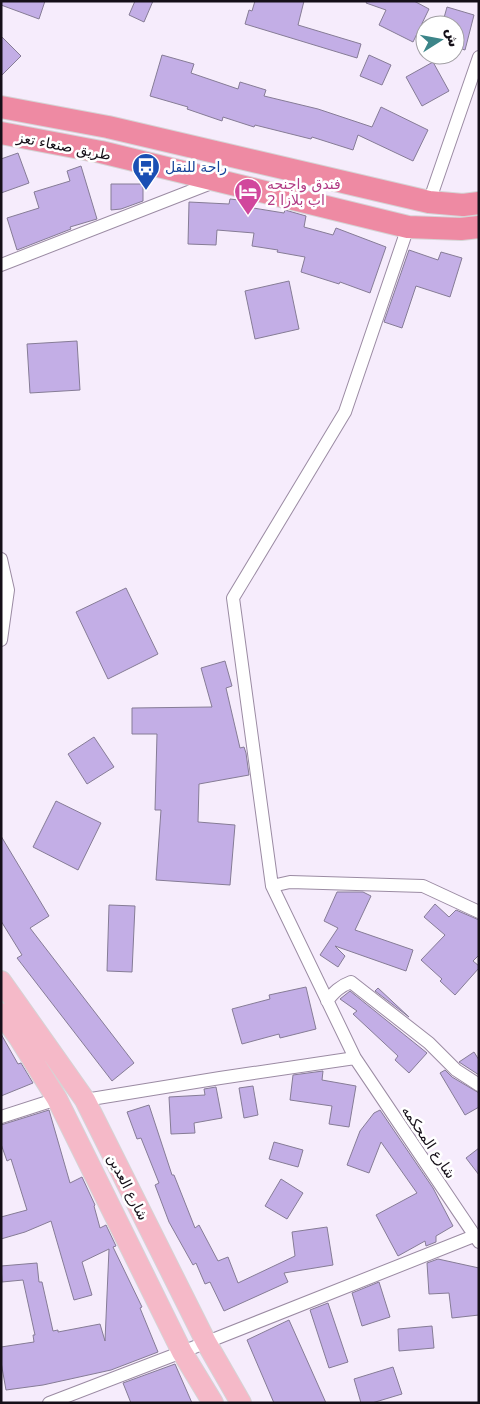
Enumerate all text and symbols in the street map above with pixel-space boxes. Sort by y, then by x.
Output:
north arrow [415,15,465,65]
text: ش [443,27,462,49]
street label: طريق صنعاء تعز [14,129,112,164]
bus stop icon: راحة للنقل [131,152,161,191]
place label: راحة للنقل [165,159,227,176]
place label: فندق واجنحه اب بلازا 2 [267,176,341,209]
hotel icon: فندق واجنحه اب بلازا 2 [233,177,263,216]
street label: شارع المحكمه [398,1103,459,1182]
street label: شارع العدين [104,1151,152,1223]

